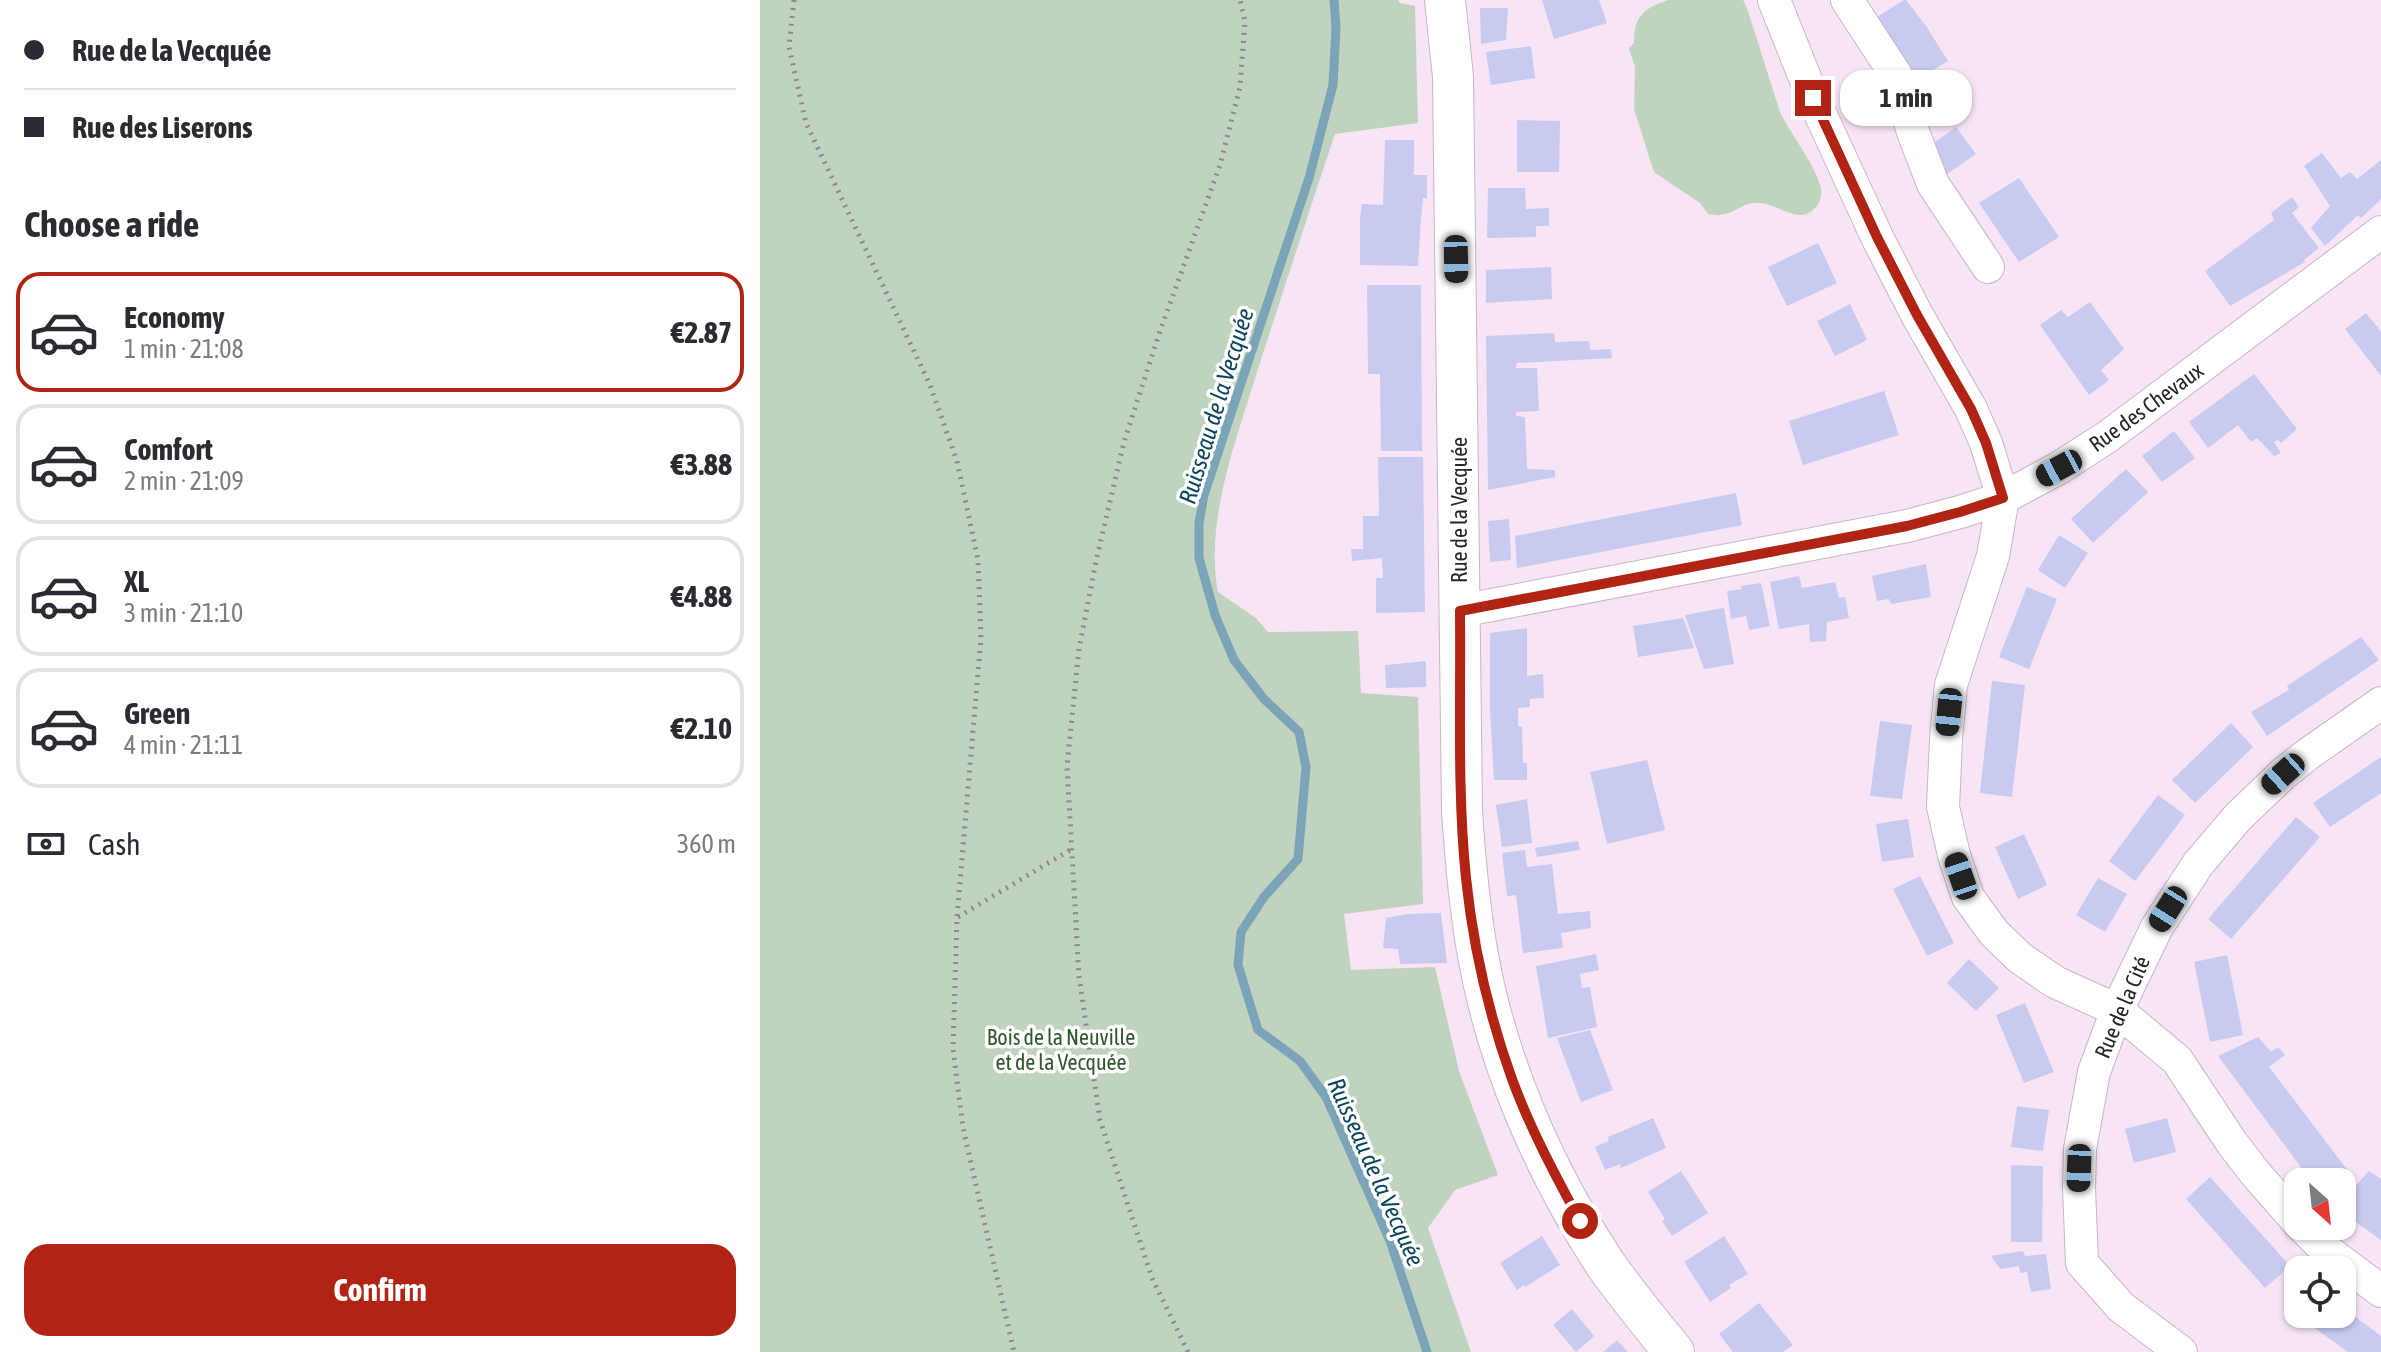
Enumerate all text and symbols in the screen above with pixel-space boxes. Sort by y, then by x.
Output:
text: Rue de la Vecquée [72,33,271,67]
callout: 1 min [1841,70,1973,126]
route end [1795,80,1831,116]
text: 1 min [1879,83,1933,113]
text: Rue des Liserons [72,110,253,144]
text: Choose a ride [24,203,199,245]
car [1444,235,1468,283]
icon: car [28,296,100,368]
text: Economy [124,300,225,334]
water label: Ruisseau de la Vecquée [1173,305,1259,507]
text: €2.87 [671,315,732,349]
text: 1 min · 21:08 [124,334,244,364]
street label: Rue des Chevaux [2084,357,2208,457]
icon: car [28,428,100,500]
text: Comfort [124,432,213,466]
street label: Rue de la Vecquée [1446,437,1472,583]
car [2032,446,2086,490]
text: €3.88 [671,447,732,481]
text: 2 min · 21:09 [124,466,244,496]
icon: car [28,560,100,632]
text: XL [124,564,149,598]
text: €4.88 [671,579,732,613]
text: 3 min · 21:10 [124,598,243,628]
car [1935,687,1963,737]
icon: car [28,692,100,764]
text: Green [124,696,190,730]
text: €2.10 [671,711,732,745]
text: 4 min · 21:11 [124,730,243,760]
car [2257,749,2309,799]
icon: cash [24,822,68,866]
text: Cash [88,827,141,861]
text: 360 m [677,829,736,859]
car [1942,849,1980,903]
car [2145,882,2191,936]
street label: Rue de la Cité [2089,952,2155,1062]
park label: Bois de la Neuville et de la Vecquée [987,1024,1135,1075]
water label: Ruisseau de la Vecquée [1322,1074,1430,1270]
car [2066,1144,2092,1192]
north arrow [2284,1168,2356,1240]
map controls [2284,1168,2356,1328]
route start [1562,1203,1598,1239]
button: Confirm [24,1244,736,1336]
button: locate [2284,1256,2356,1328]

